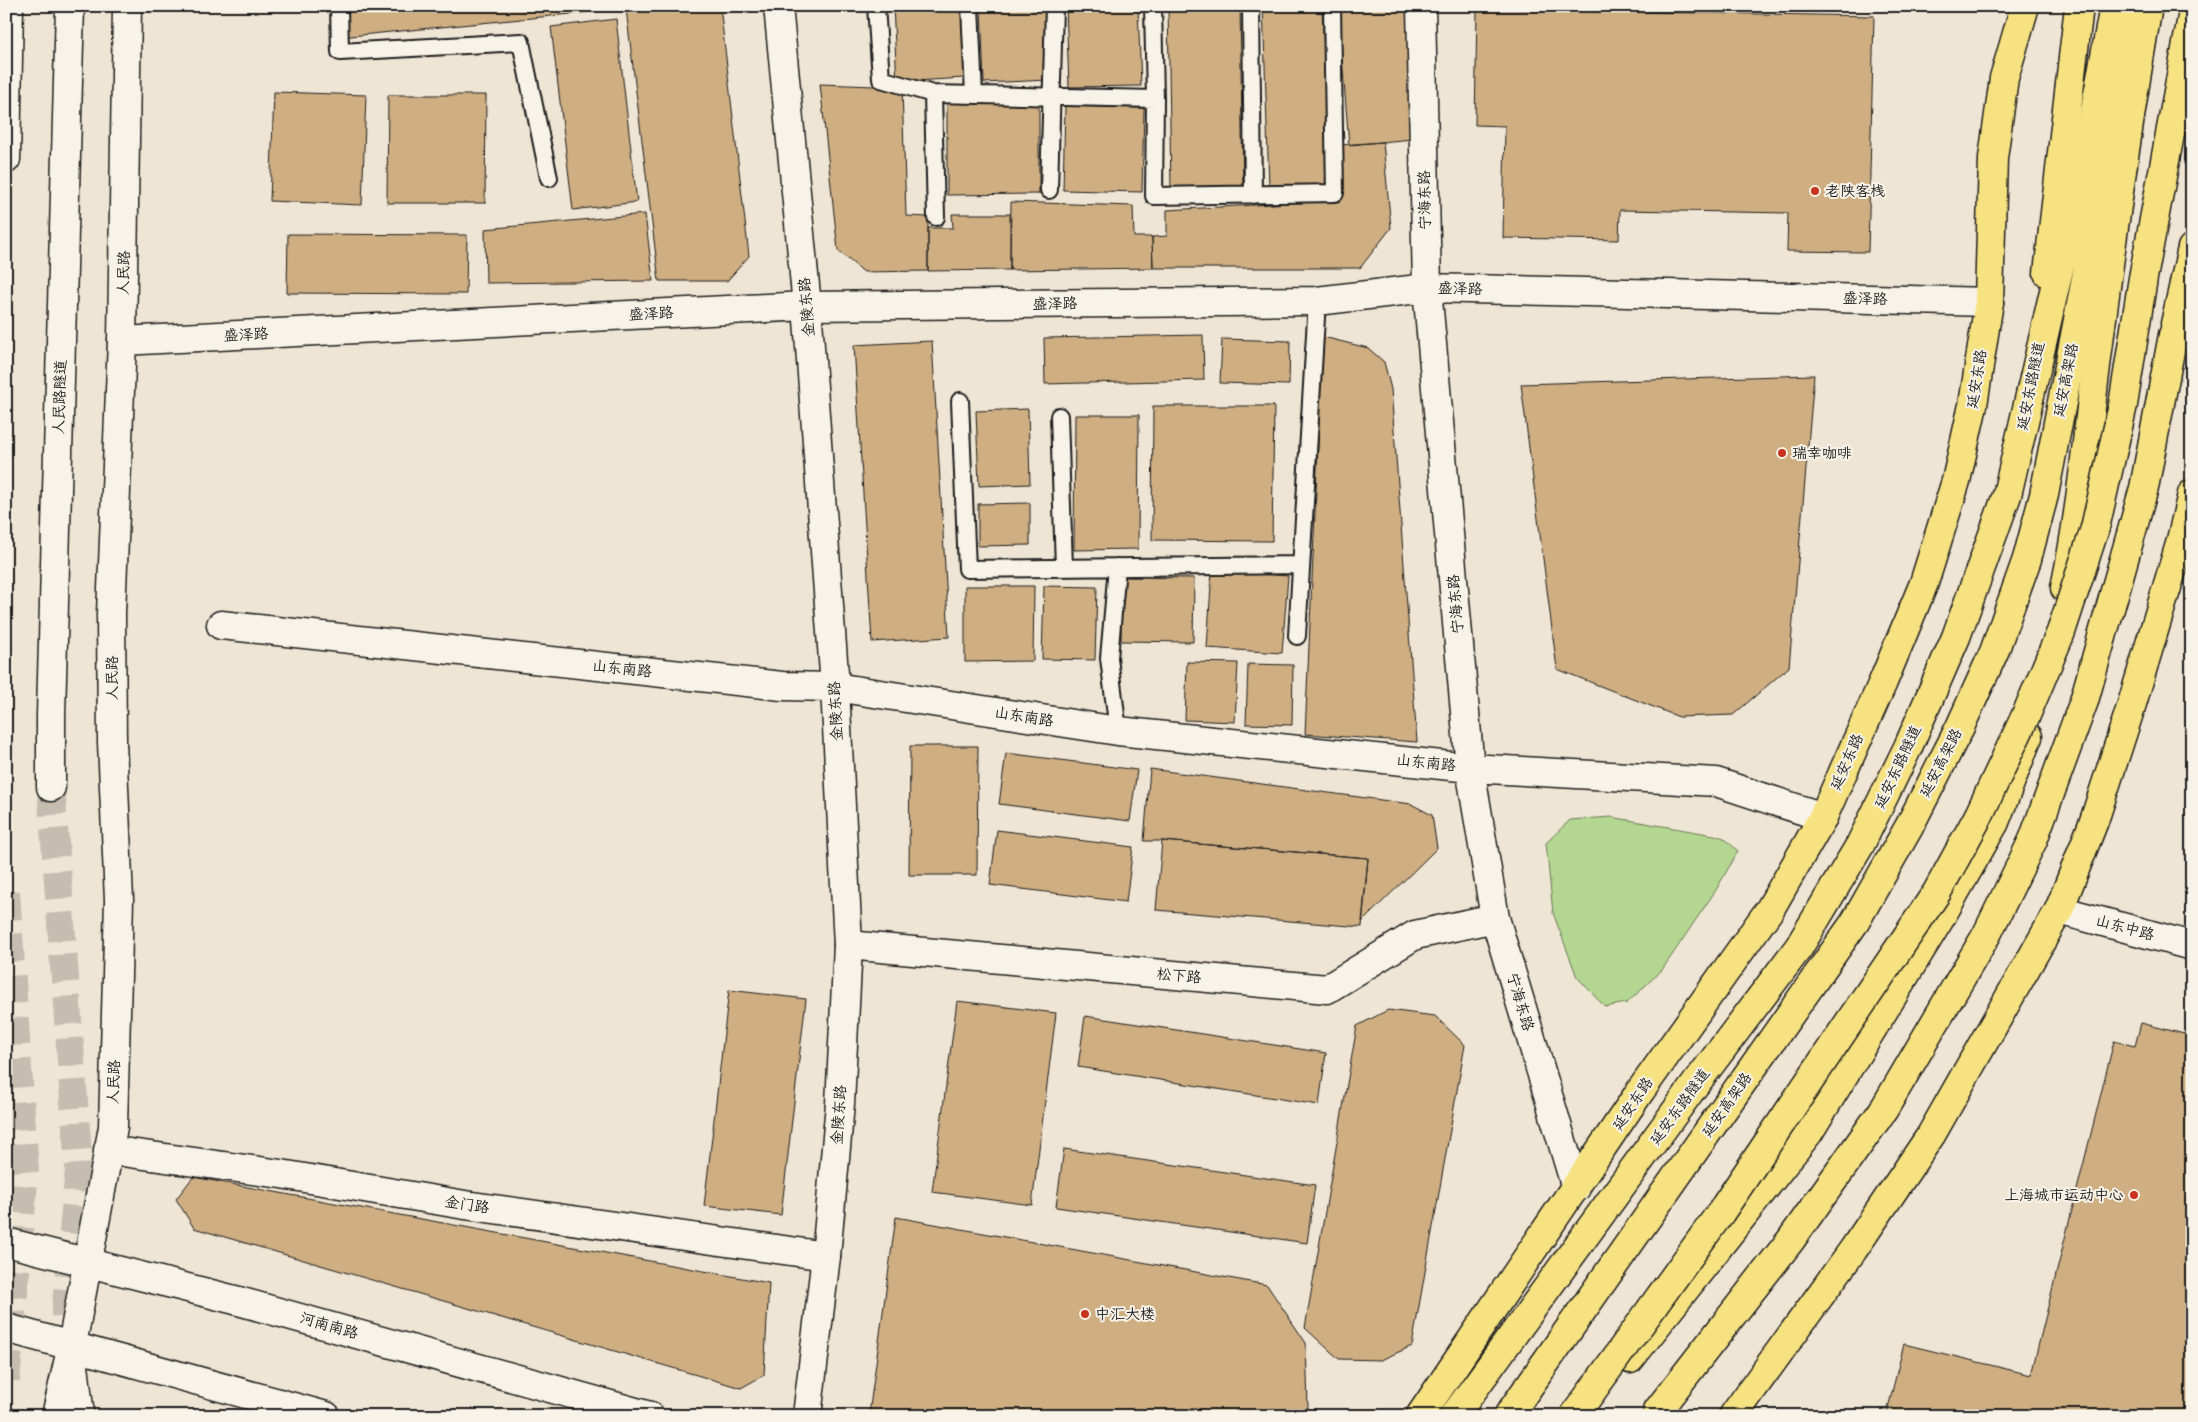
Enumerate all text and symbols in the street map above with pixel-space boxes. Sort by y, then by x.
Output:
street label: 宁海东路 [1415,170,1435,230]
place label: 老陕客栈 [1825,182,1885,201]
marker: 老陕客栈 [1809,185,1821,197]
street label: 人民路 [114,250,134,296]
street label: 金陵东路 [795,276,819,338]
street label: 盛泽路 [1437,279,1483,299]
street label: 盛泽路 [1842,289,1888,309]
street label: 盛泽路 [1032,294,1078,314]
street label: 盛泽路 [628,303,674,325]
street label: 盛泽路 [223,324,269,346]
street label: 延安东路隧道 [2013,340,2049,432]
street label: 延安高架路 [2050,341,2082,419]
street label: 延安东路 [1963,348,1991,410]
street label: 人民路隧道 [49,359,71,435]
place label: 瑞幸咖啡 [1792,444,1852,463]
marker: 瑞幸咖啡 [1776,447,1788,459]
street label: 宁海东路 [1444,573,1468,635]
street label: 人民路 [103,655,122,701]
street label: 山东南路 [591,656,653,682]
street label: 金陵东路 [825,681,847,741]
street label: 山东南路 [993,703,1055,731]
street label: 延安东路隧道 [1870,722,1926,812]
street label: 延安高架路 [1916,725,1966,801]
street label: 延安东路 [1826,731,1868,793]
street label: 山东南路 [1395,750,1457,776]
street label: 山东中路 [2094,911,2156,945]
street label: 松下路 [1156,965,1202,987]
street label: 宁海东路 [1502,971,1538,1033]
street label: 人民路 [104,1059,124,1105]
street label: 延安东路隧道 [1646,1065,1714,1149]
street label: 延安高架路 [1698,1069,1756,1141]
street label: 延安东路 [1608,1074,1658,1134]
street label: 金陵东路 [827,1084,851,1146]
place label: 上海城市运动中心 [2004,1186,2124,1205]
marker: 上海城市运动中心 [2128,1189,2140,1201]
street label: 金门路 [443,1192,491,1218]
place label: 中汇大楼 [1095,1305,1155,1324]
marker: 中汇大楼 [1079,1308,1091,1320]
street label: 河南南路 [298,1309,360,1343]

